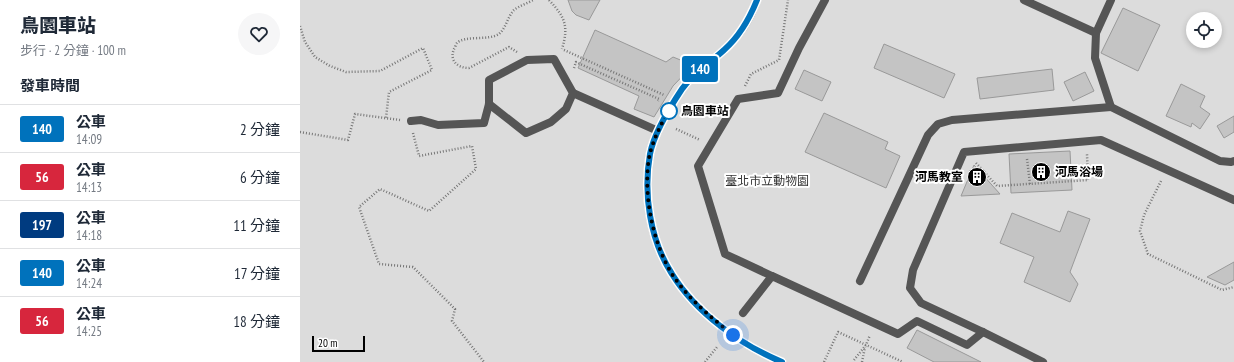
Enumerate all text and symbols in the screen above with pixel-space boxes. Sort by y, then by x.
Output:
map controls [1186,12,1222,48]
button: locate [1186,12,1222,48]
text: 鳥園車站 [20,13,96,37]
button: heart [238,13,280,55]
text: 步行 · 2 分鐘 · 100 m [20,42,126,59]
line badge: 140 [677,56,723,82]
text: 140 [690,60,710,78]
text: 發車時間 [20,76,80,95]
marker: 鳥園車站 [660,102,678,120]
place label: 鳥園車站 [681,103,729,118]
text: 公車 [76,112,106,131]
text: 140 [32,120,52,138]
text: 2 分鐘 [240,120,280,139]
text: 14:09 [76,131,102,148]
text: 公車 [76,160,106,179]
building icon: 河馬浴場 [1030,161,1052,183]
place label: 河馬浴場 [1055,164,1103,179]
building icon: 河馬教室 [966,166,988,188]
text: 56 [35,168,49,186]
text: 6 分鐘 [240,168,280,187]
place label: 河馬教室 [915,169,963,184]
park label: 臺北市立動物園 [725,173,809,188]
text: 14:13 [76,179,102,196]
text: 公車 [76,208,106,227]
text: 197 [32,216,52,234]
text: 11 分鐘 [233,216,280,235]
text: 14:18 [76,227,102,244]
text: 公車 [76,256,106,275]
text: 140 [32,264,52,282]
text: 17 分鐘 [234,264,280,283]
text: 14:24 [76,275,102,292]
text: 公車 [76,304,106,323]
text: 56 [35,312,49,330]
text: 18 分鐘 [233,312,280,331]
text: 14:25 [76,323,102,340]
your location [723,325,743,345]
scale bar [312,334,365,353]
text: 20 m [318,336,337,350]

